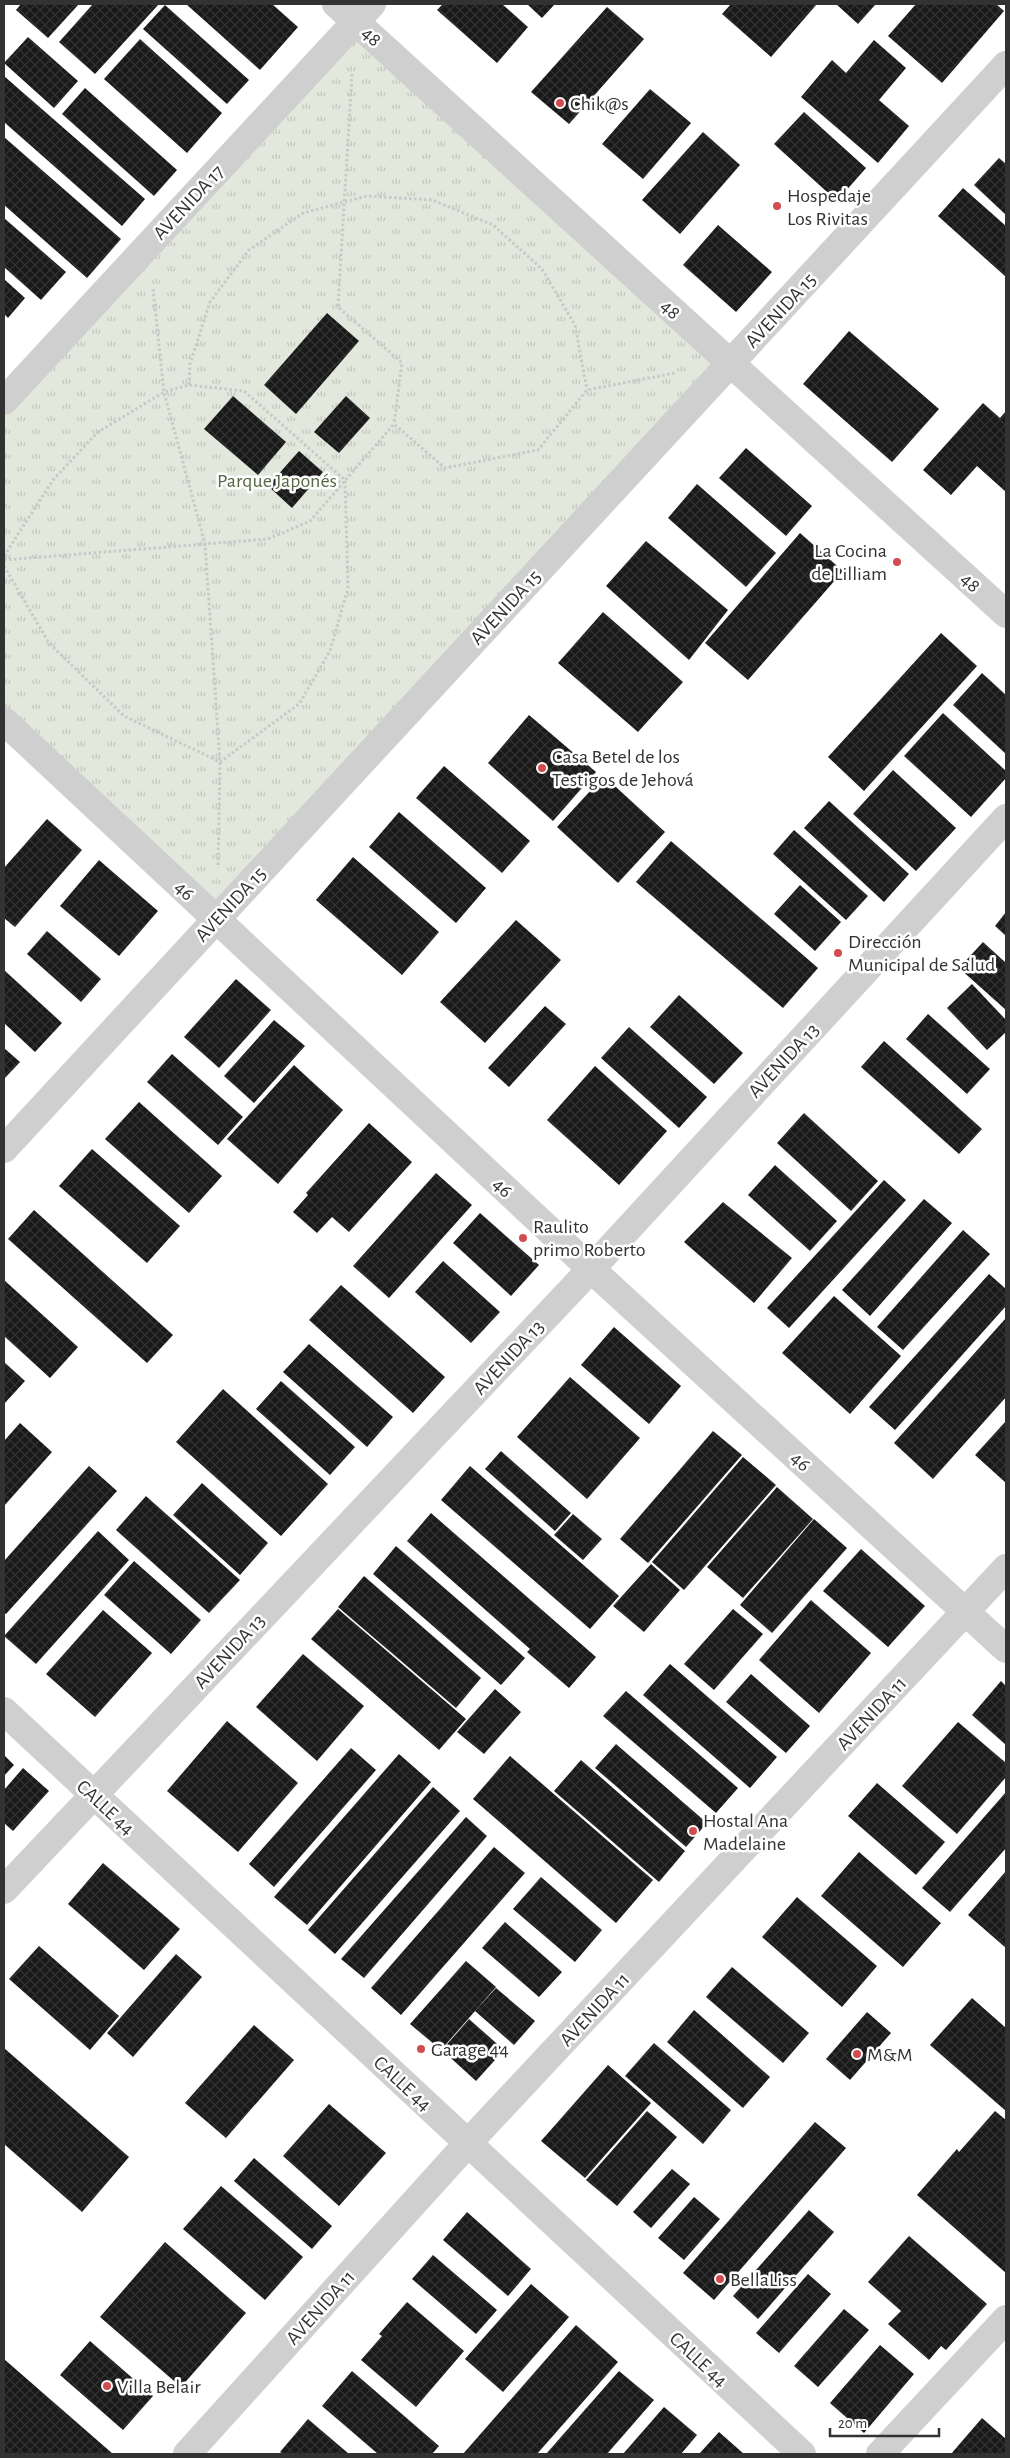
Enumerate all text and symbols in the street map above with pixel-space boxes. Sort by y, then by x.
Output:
street label: 48 [358,23,385,51]
place label: Chik@s [570,94,629,114]
marker: Chik@s [554,97,566,109]
street label: AVENIDA 17 [149,162,228,244]
place label: Hospedaje Los Rivitas [787,186,871,229]
marker: Hospedaje Los Rivitas [771,200,783,212]
street label: AVENIDA 15 [741,270,820,352]
street label: 48 [657,296,684,324]
park label: Parque Japonés [217,471,337,491]
place label: La Cocina de Lilliam [811,541,887,584]
marker: La Cocina de Lilliam [891,556,903,568]
street label: AVENIDA 15 [466,567,545,649]
street label: 48 [957,569,984,597]
place label: Casa Betel de los Testigos de Jehová [552,747,694,790]
marker: Casa Betel de los Testigos de Jehová [536,762,548,774]
street label: AVENIDA 15 [191,864,270,946]
street label: 46 [171,877,198,905]
place label: Dirección Municipal de Salud [848,932,995,975]
marker: Dirección Municipal de Salud [832,947,844,959]
street label: AVENIDA 13 [744,1020,823,1102]
street label: 46 [489,1174,516,1202]
place label: Raulito primo Roberto [533,1217,645,1260]
marker: Raulito primo Roberto [517,1232,529,1244]
street label: AVENIDA 13 [469,1317,548,1399]
street label: 46 [787,1448,814,1476]
street label: AVENIDA 13 [190,1611,269,1693]
street label: AVENIDA 11 [833,1673,911,1754]
street label: CALLE 44 [73,1776,138,1839]
place label: Hostal Ana Madelaine [703,1811,788,1854]
marker: Hostal Ana Madelaine [687,1825,699,1837]
street label: AVENIDA 11 [556,1969,634,2050]
place label: Garage 44 [431,2040,509,2060]
marker: Garage 44 [415,2043,427,2055]
place label: M&M [867,2045,912,2065]
marker: M&M [851,2048,863,2060]
street label: CALLE 44 [370,2052,435,2115]
street label: AVENIDA 11 [282,2267,359,2349]
place label: BellaLiss [730,2270,797,2290]
marker: BellaLiss [714,2273,726,2285]
street label: CALLE 44 [666,2328,731,2391]
place label: Villa Belair [117,2377,201,2397]
marker: Villa Belair [101,2380,113,2392]
scale bar [830,2406,939,2438]
text: 20 m [838,2416,867,2431]

